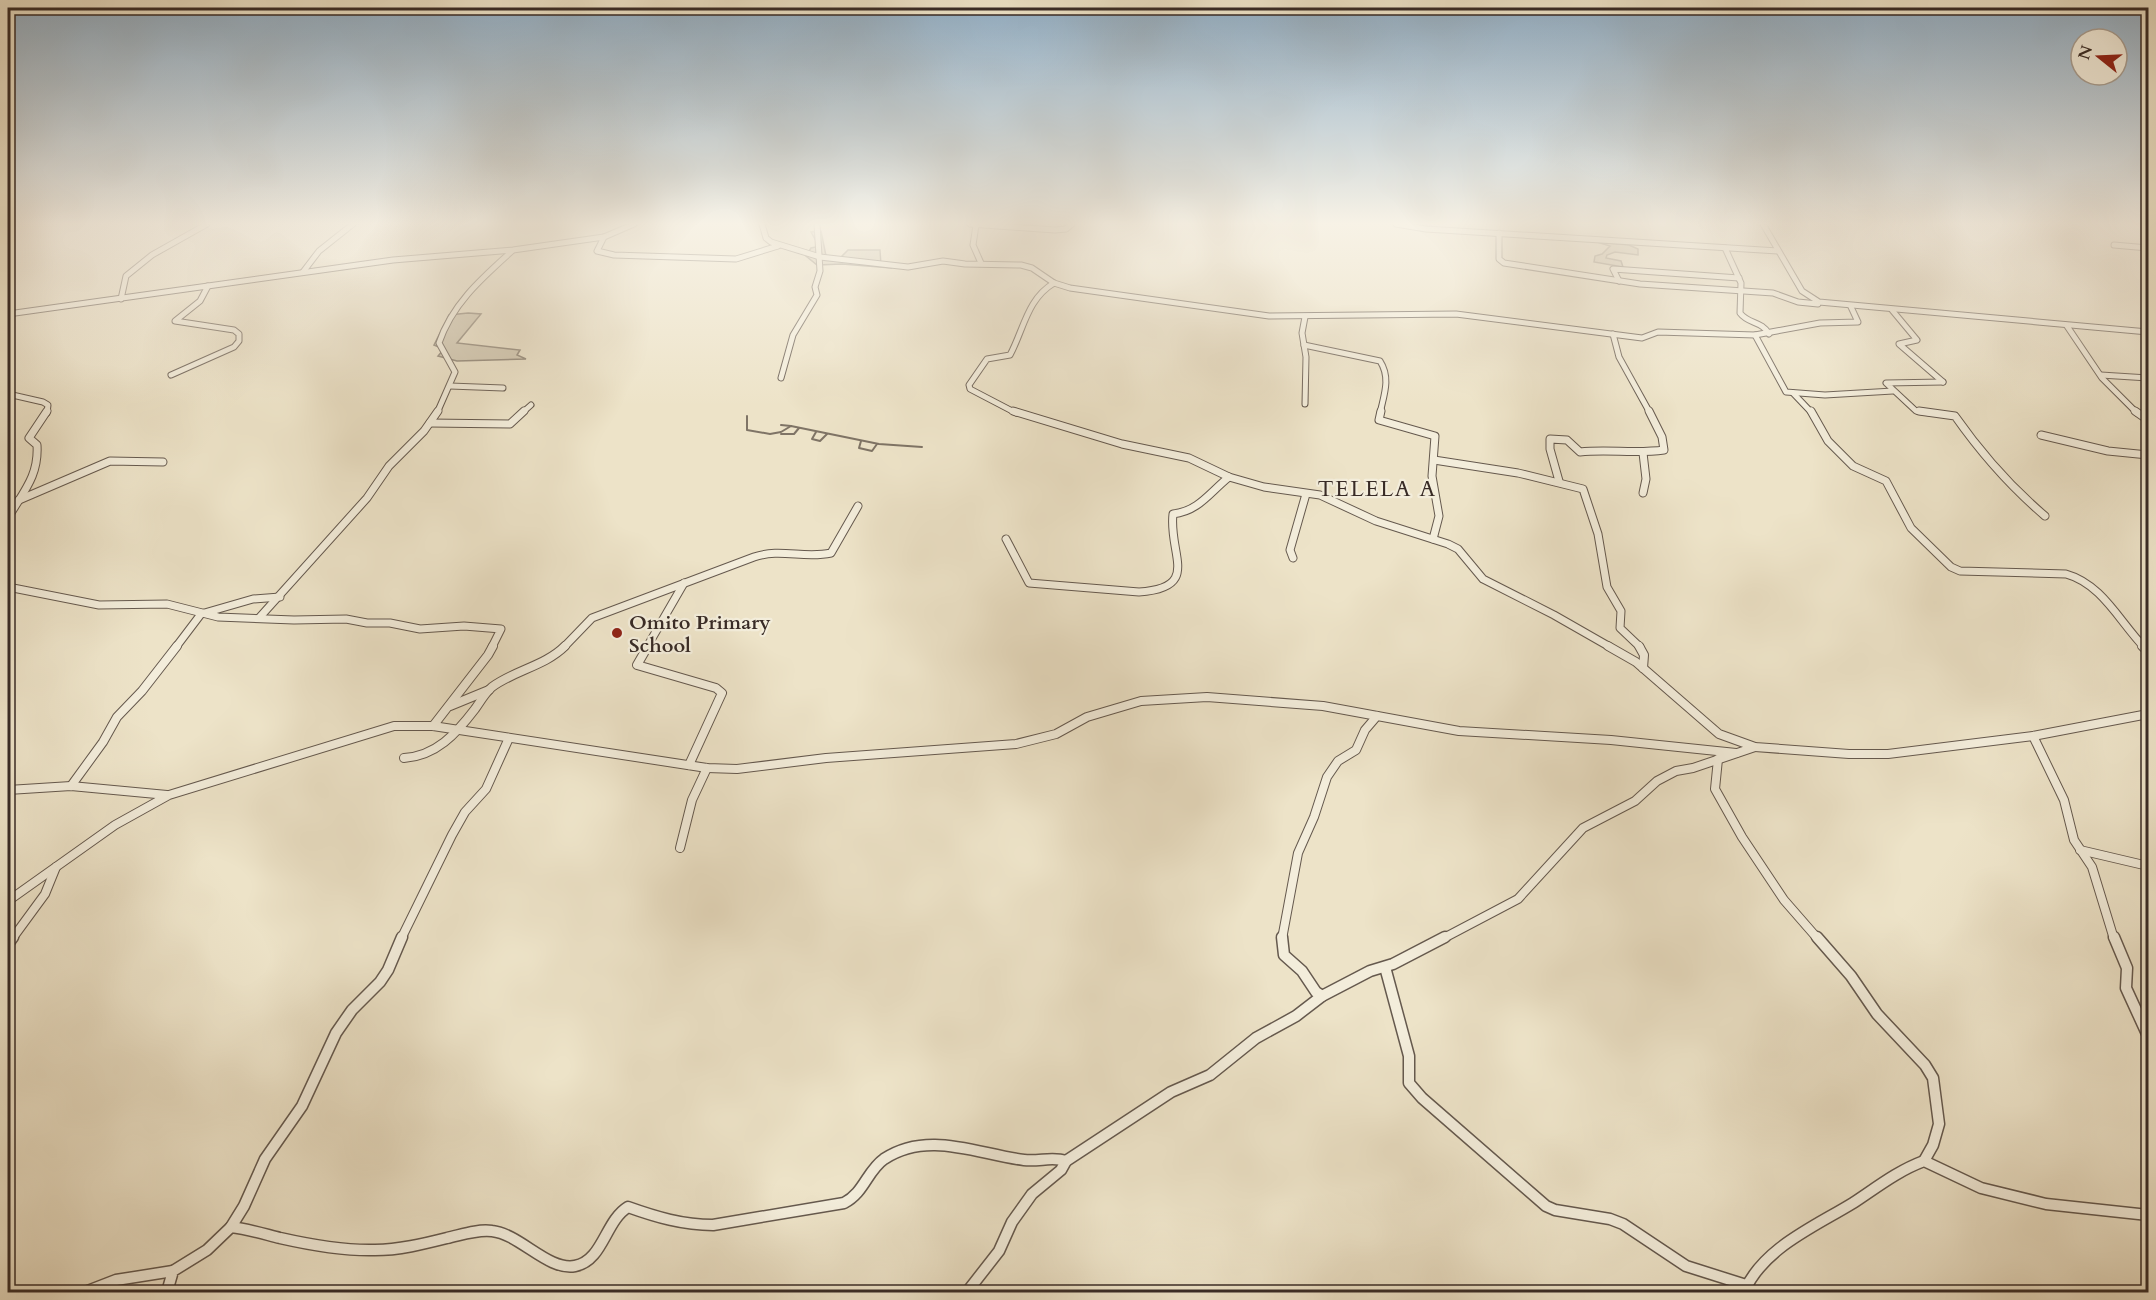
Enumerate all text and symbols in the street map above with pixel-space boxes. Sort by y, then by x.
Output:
north arrow [2069,27,2129,87]
text: N [2073,43,2098,63]
district label: TELELA A [1317,474,1437,504]
place label: Omito Primary School [629,609,771,659]
marker: Omito Primary School [610,626,624,640]

